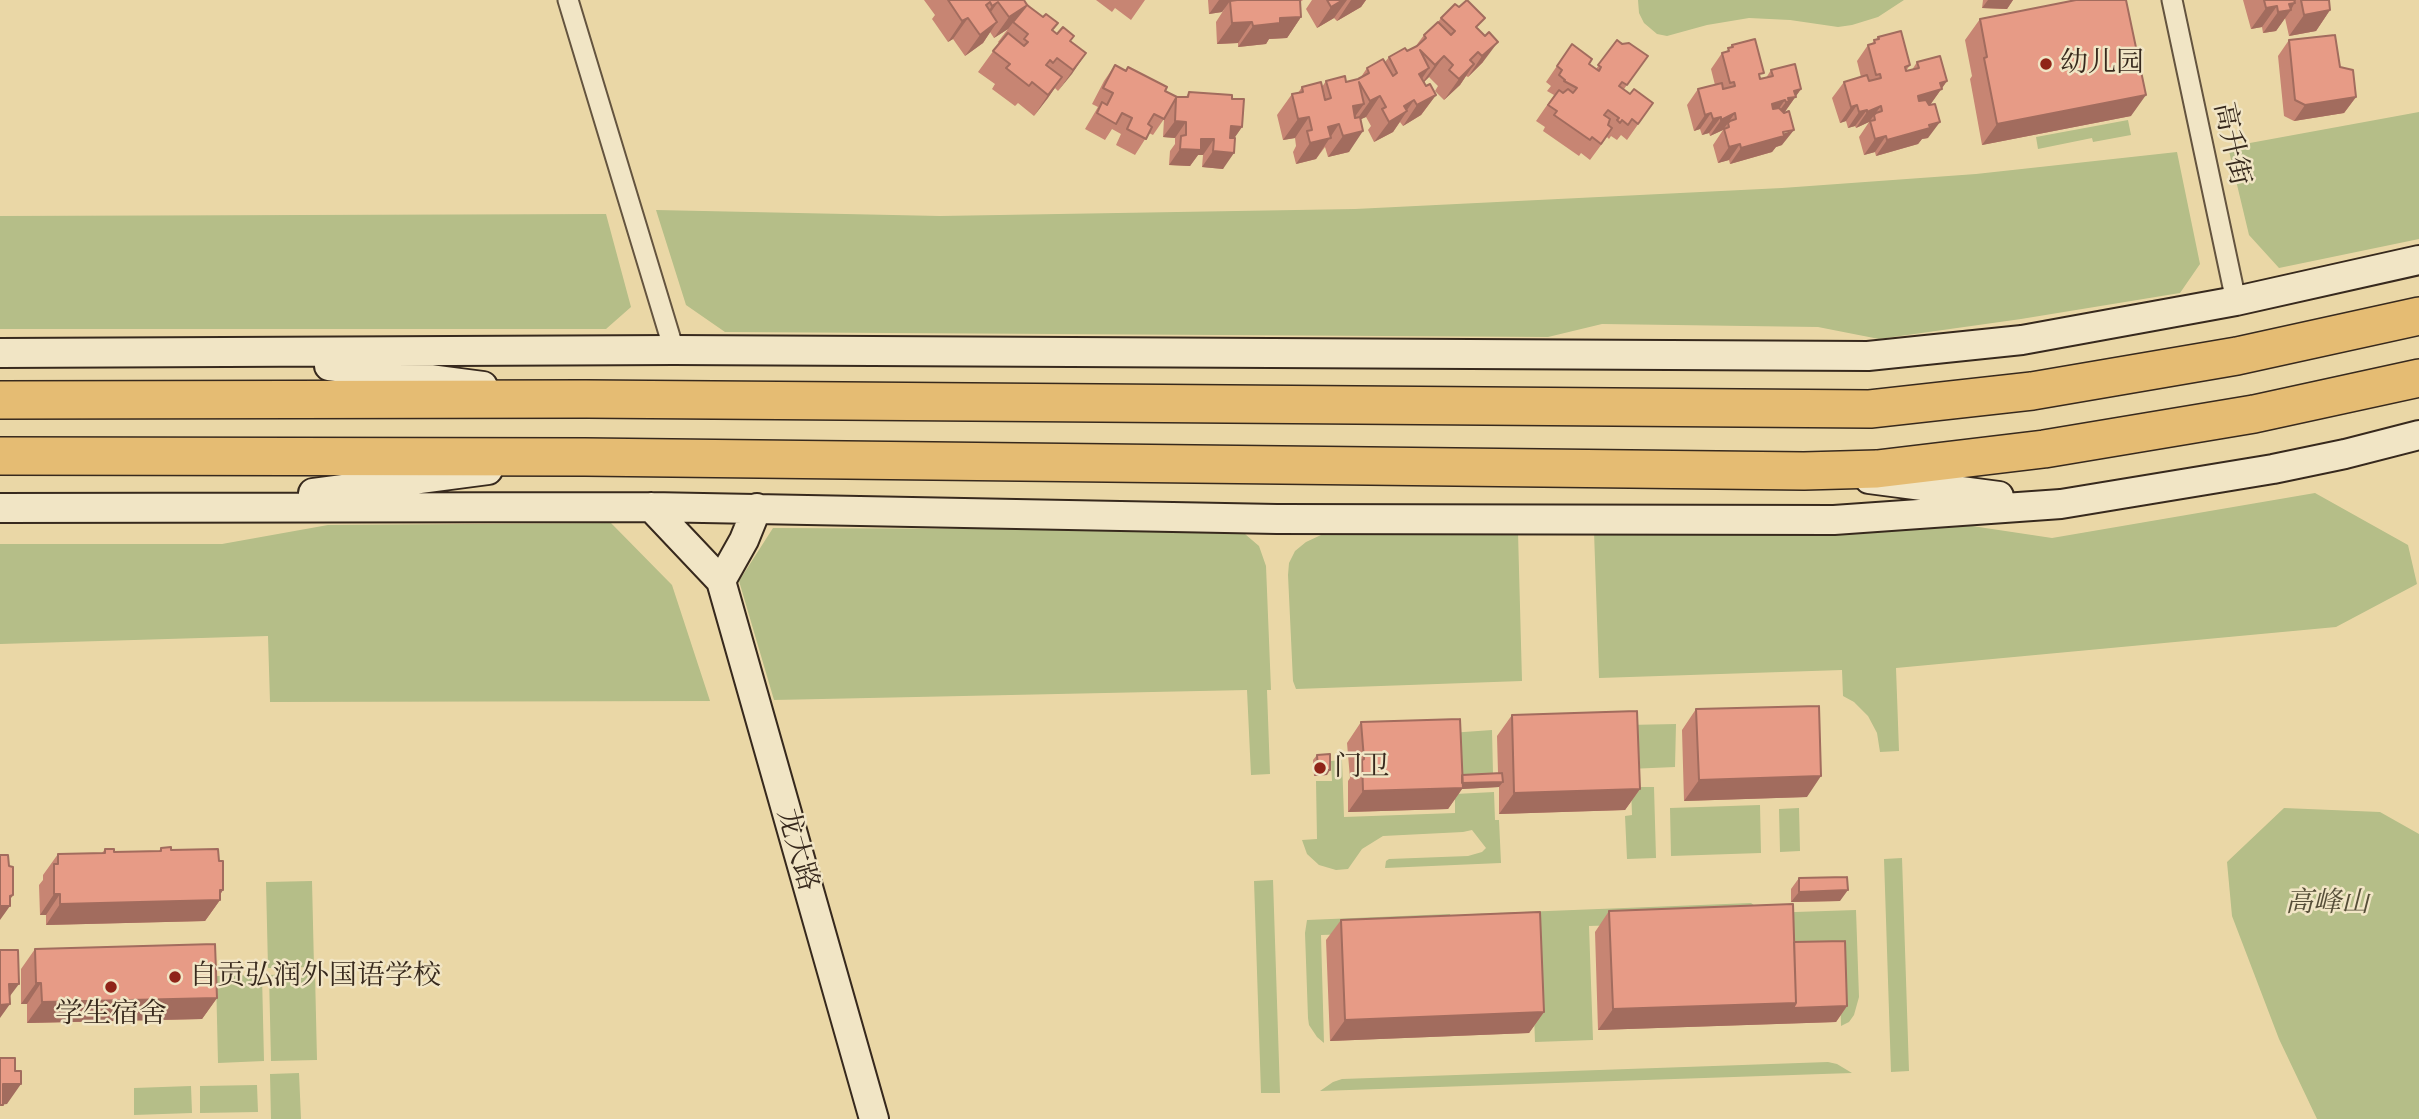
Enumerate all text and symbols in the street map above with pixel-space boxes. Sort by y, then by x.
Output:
place label: 幼儿园 [2060,47,2144,81]
marker: 幼儿园 [2038,56,2054,72]
street label: 高升街 [2206,99,2256,189]
place label: 门卫 [1334,751,1390,785]
marker: 门卫 [1312,760,1328,776]
street label: 龙大路 [769,805,825,895]
park label: 高峰山 [2285,887,2369,921]
place label: 自贡弘润外国语学校 [189,960,441,994]
marker: 自贡弘润外国语学校 [167,969,183,985]
marker: 学生宿舍 [103,979,119,995]
place label: 学生宿舍 [55,998,167,1032]

